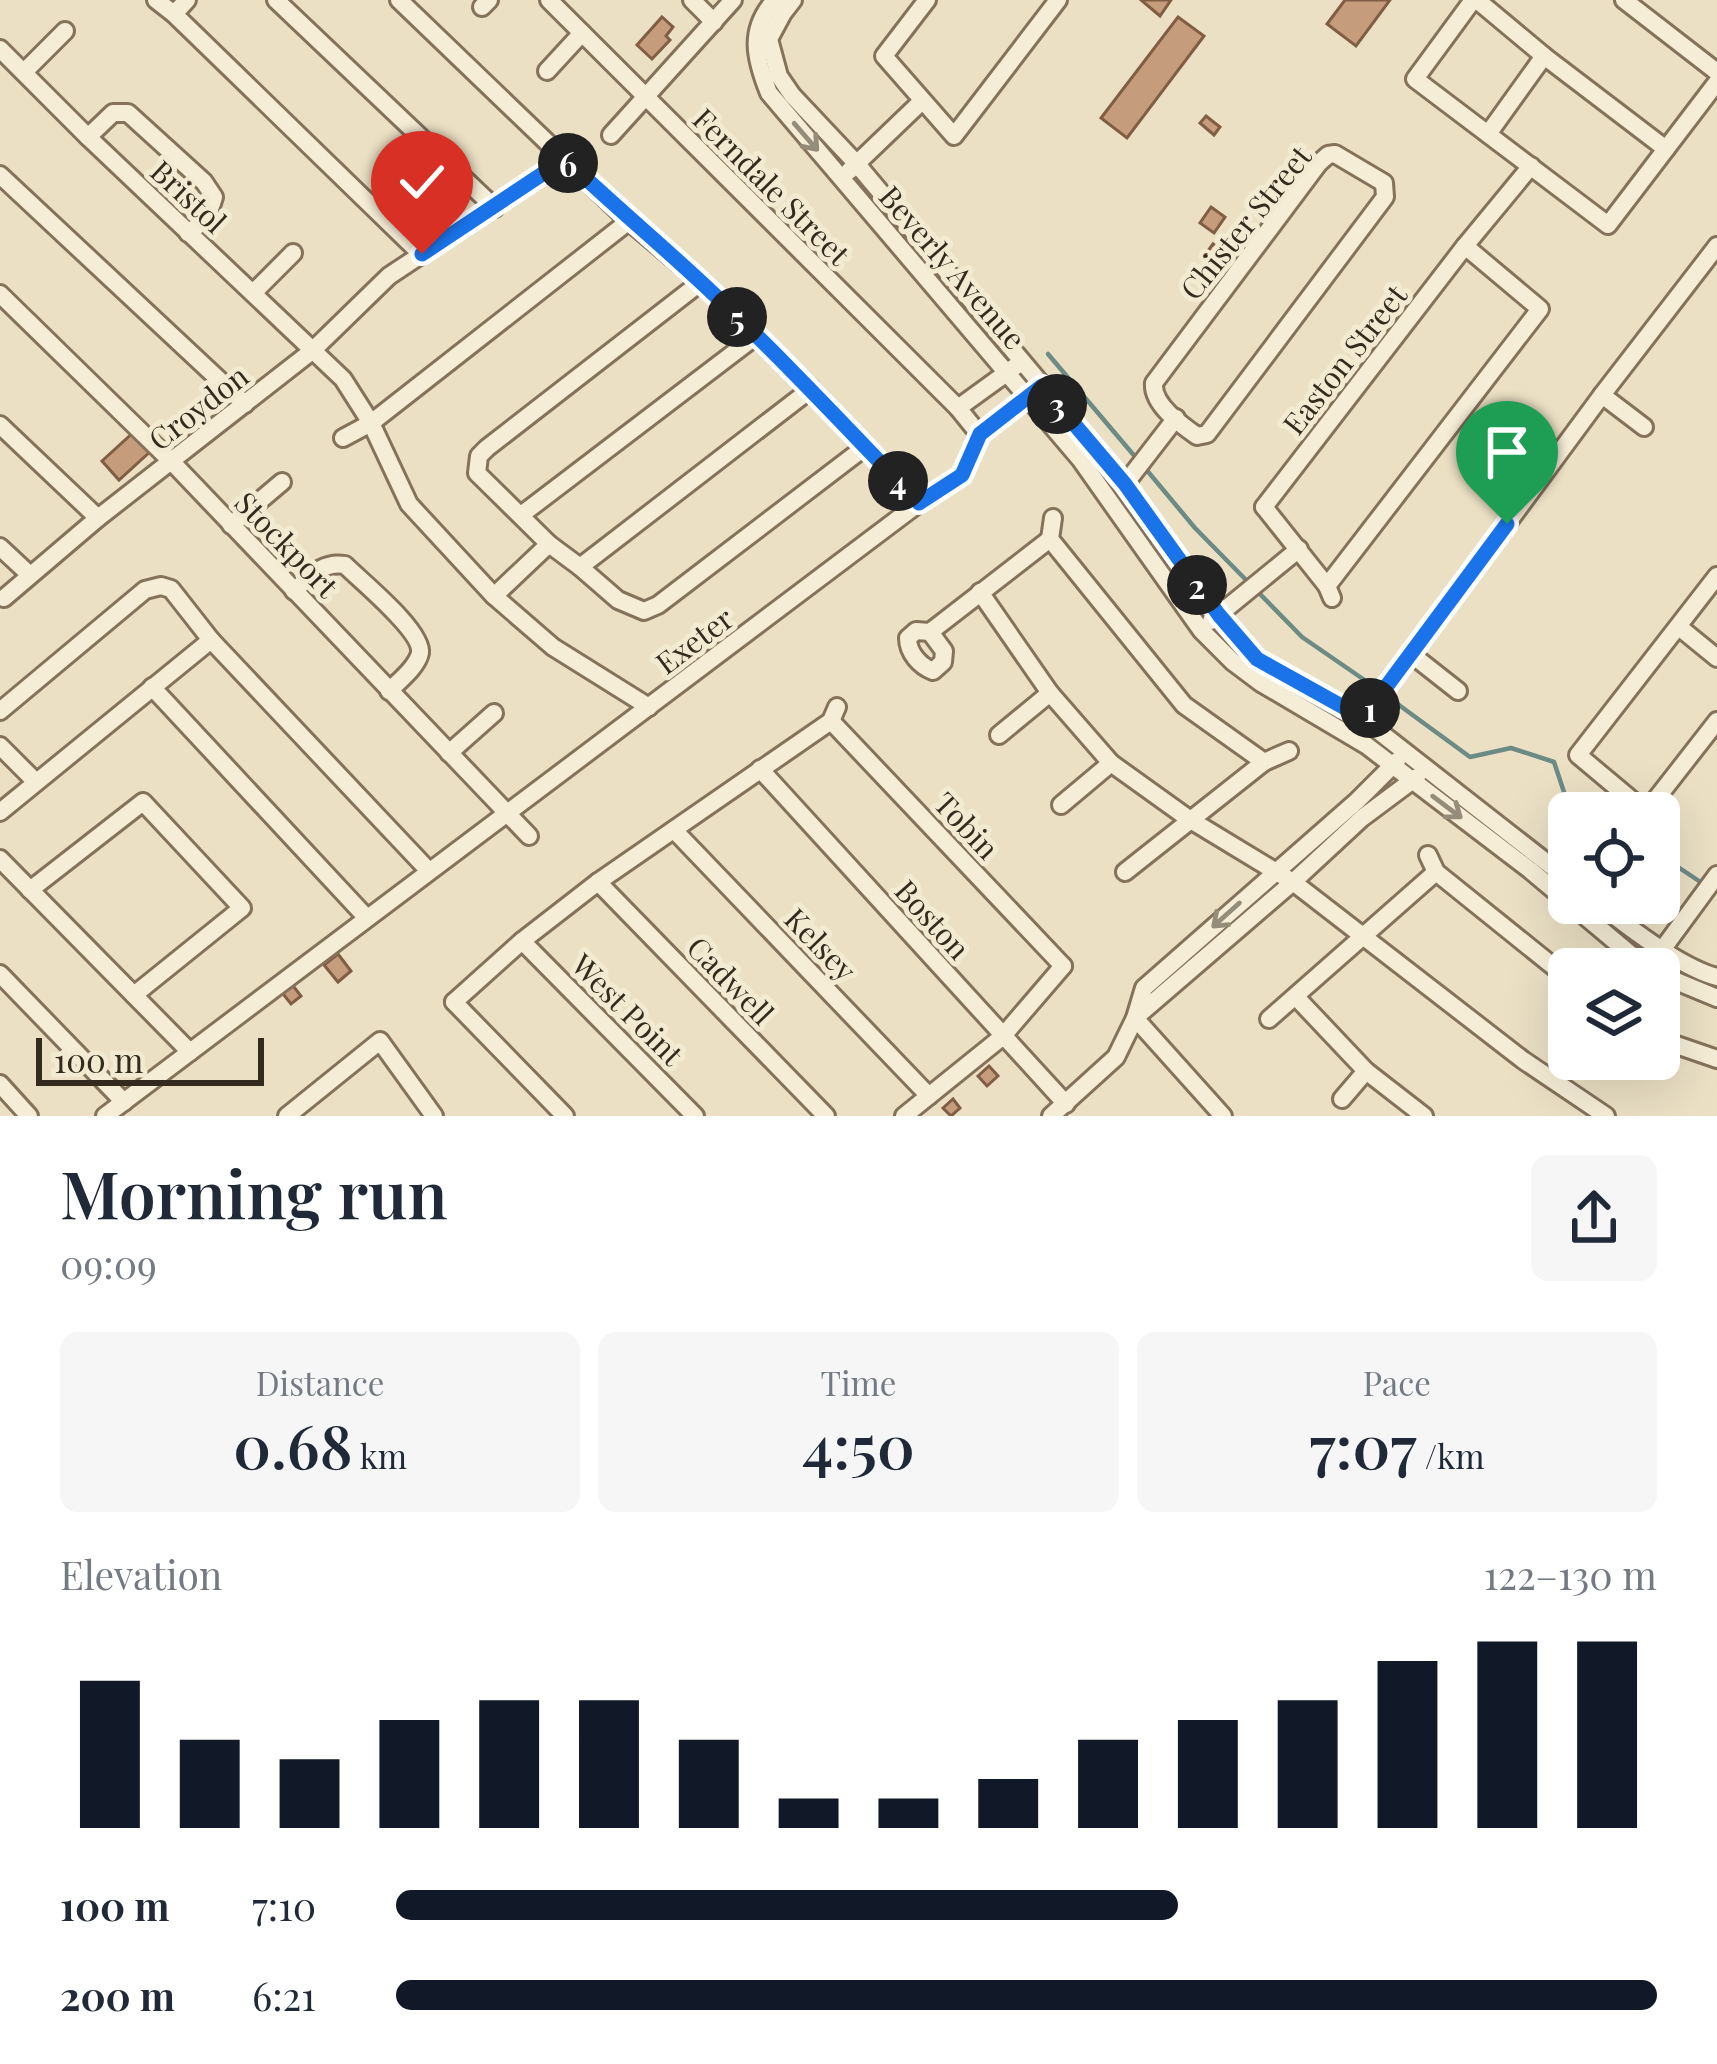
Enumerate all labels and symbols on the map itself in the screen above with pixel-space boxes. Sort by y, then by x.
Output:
street label: Ferndale Street [685,99,859,273]
one-way arrow [792,122,819,152]
pin [371,131,473,254]
pin: 6 [538,133,598,193]
street label: Chister Street [1171,136,1320,307]
street label: Bristol [143,151,235,241]
street label: Beverly Avenue [871,177,1035,357]
street label: Easton Street [1273,276,1415,442]
pin: 5 [707,287,767,347]
street label: Croydon [140,355,256,459]
pin: 3 [1027,374,1087,434]
pin [1456,401,1558,524]
pin: 4 [868,451,928,511]
street label: Stockport [227,483,348,606]
pin: 2 [1167,555,1227,615]
street label: Exeter [647,598,741,682]
pin: 1 [1340,678,1400,738]
street label: Tobin [926,783,1008,867]
one-way arrow [1430,794,1463,819]
street label: Boston [887,871,979,967]
street label: Kelsey [776,899,866,989]
one-way arrow [1211,901,1242,928]
street label: Cadwell [679,927,783,1033]
street label: West Point [563,944,693,1074]
scale bar [36,1032,264,1085]

